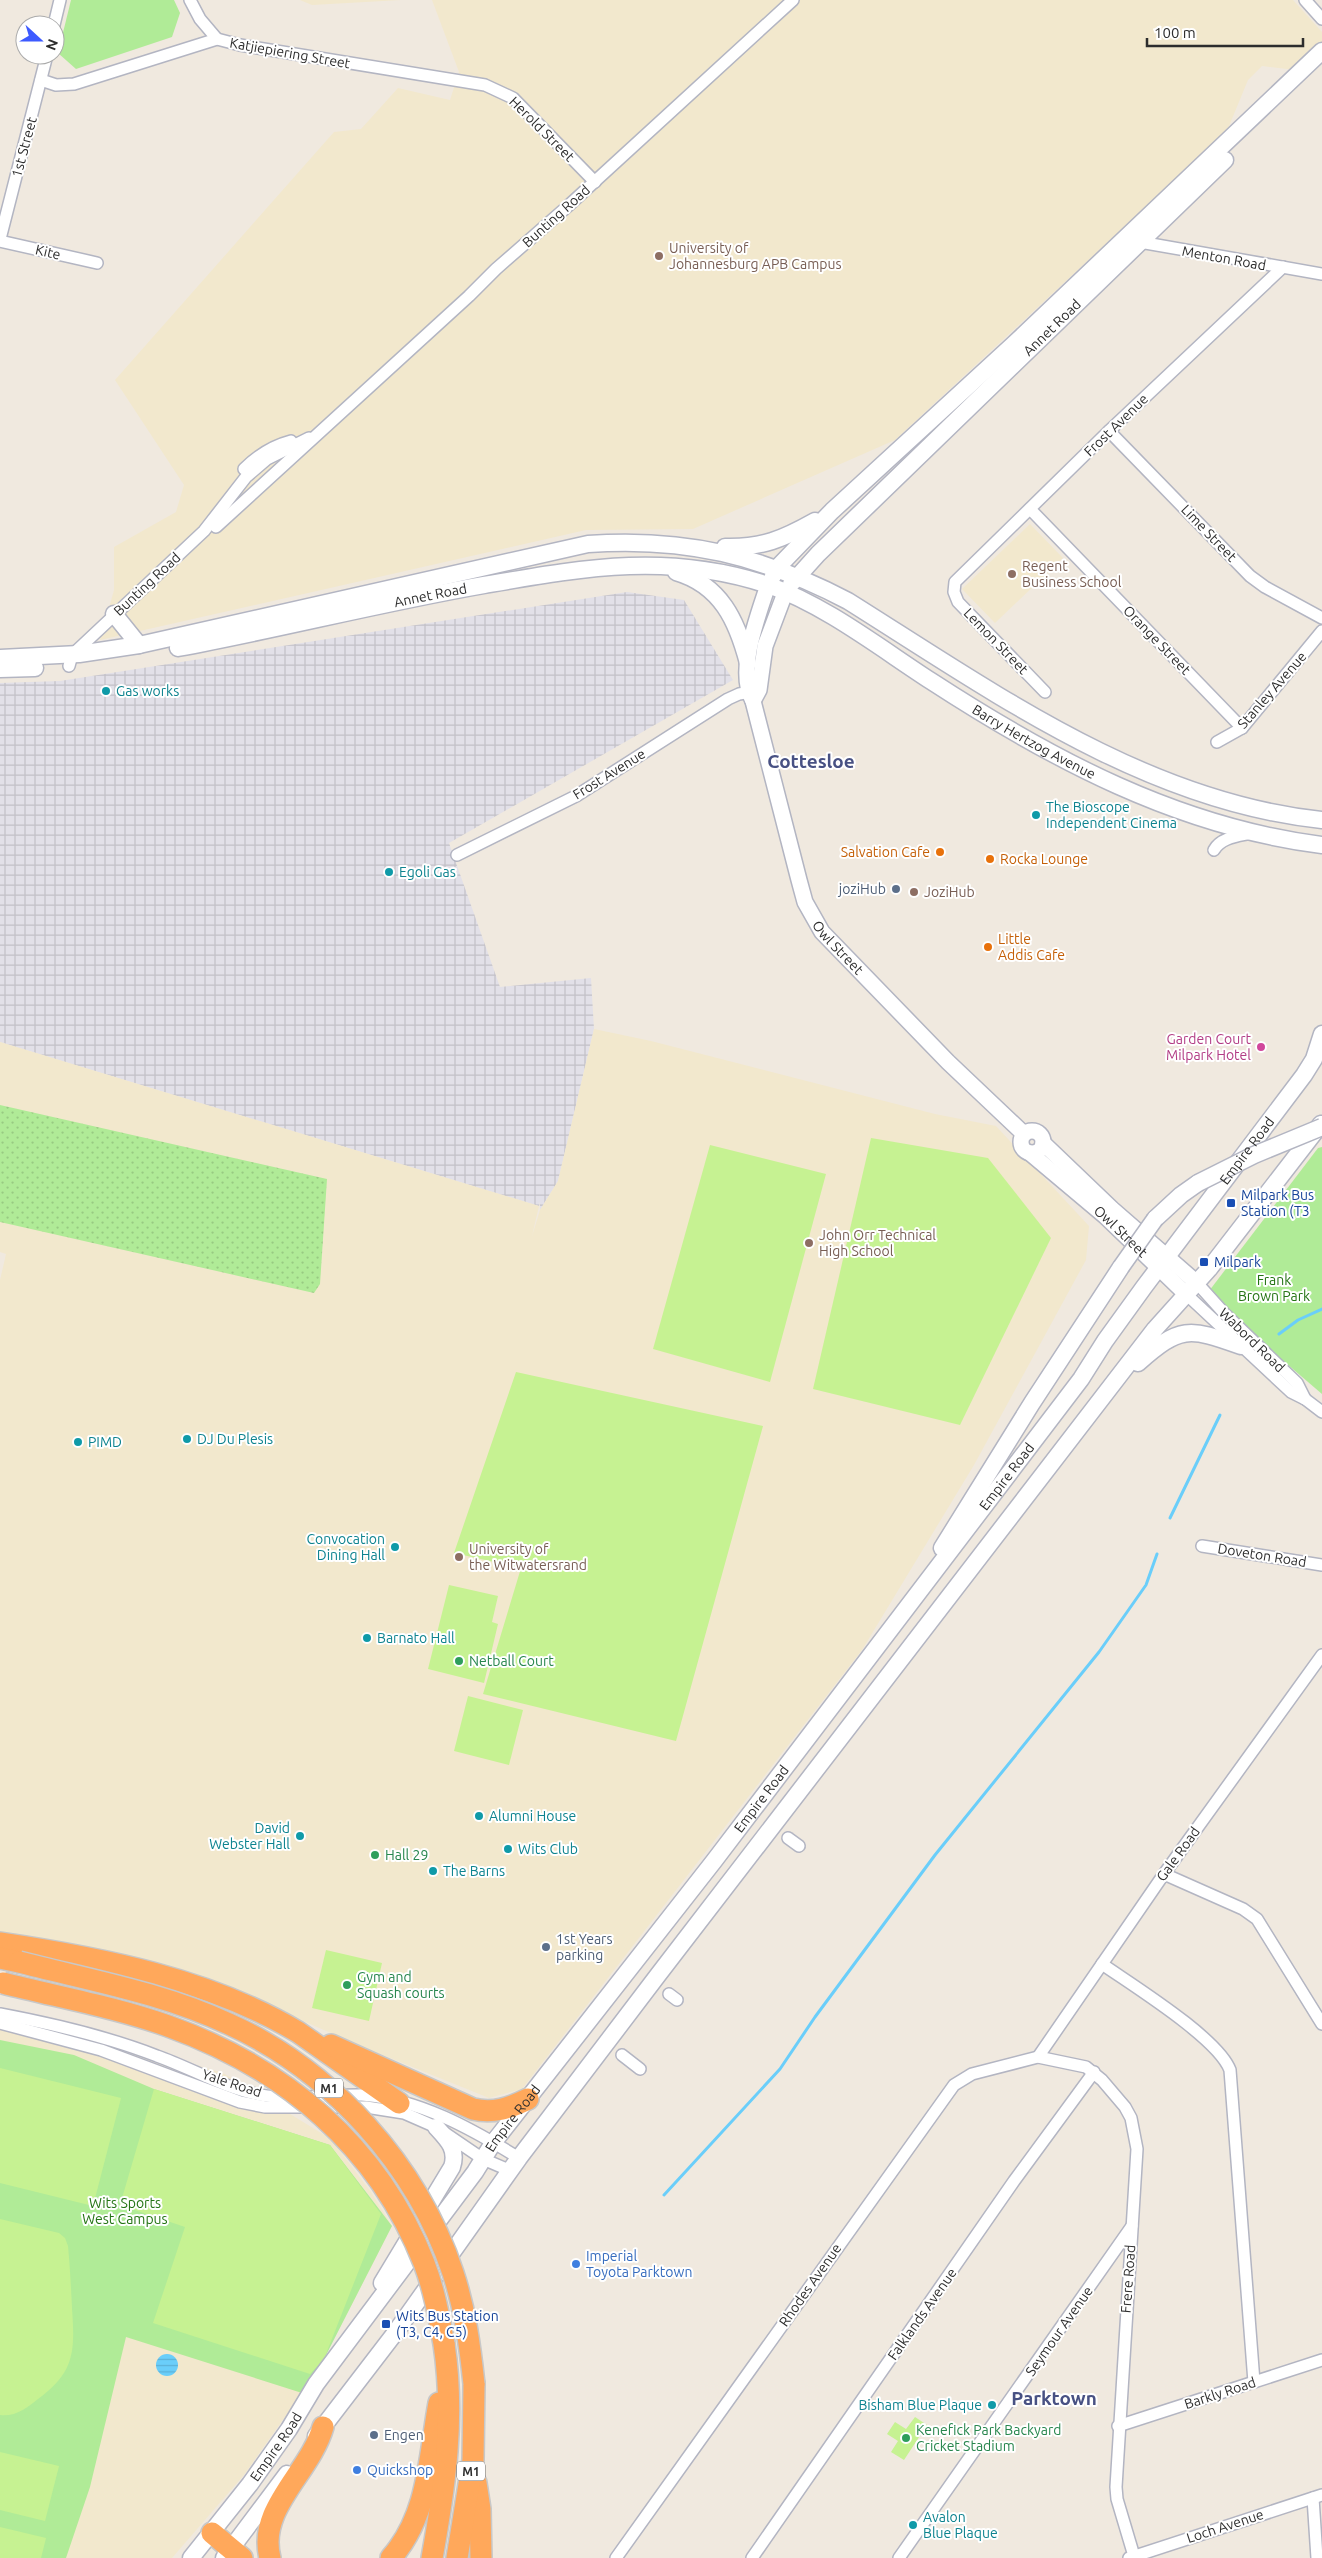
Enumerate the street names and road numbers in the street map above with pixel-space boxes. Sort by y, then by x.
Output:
street label: Katjiepiering Street [228,35,352,72]
street label: Herold Street [506,93,578,165]
street label: 1st Street [8,115,40,179]
street label: Bunting Road [519,182,593,250]
street label: Kite [34,241,62,263]
street label: Menton Road [1181,243,1267,273]
street label: Annet Road [1020,296,1084,359]
street label: Frost Avenue [1081,391,1151,459]
street label: Lime Street [1178,501,1240,565]
street label: Bunting Road [110,549,184,619]
street label: Annet Road [393,580,468,610]
street label: Orange Street [1120,602,1194,678]
street label: Lemon Street [961,605,1032,678]
street label: Stanley Avenue [1234,648,1310,732]
street label: Barry Hertzog Avenue [969,701,1098,782]
street label: Frost Avenue [570,745,648,803]
street label: Owl Street [809,918,867,978]
street label: Empire Road [1216,1114,1277,1188]
street label: Owl Street [1091,1202,1151,1261]
street label: Wabord Road [1216,1305,1288,1375]
street label: Empire Road [976,1440,1037,1513]
street label: Doveton Road [1216,1540,1308,1570]
street label: Empire Road [731,1762,792,1836]
street label: Gale Road [1153,1824,1203,1884]
street label: Yale Road [200,2066,264,2100]
road number: M1 [315,2078,343,2098]
street label: Empire Road [482,2082,543,2155]
street label: Rhodes Avenue [776,2241,844,2329]
street label: Frere Road [1118,2244,1138,2314]
street label: Falklands Avenue [884,2265,960,2363]
street label: Seymour Avenue [1022,2283,1096,2379]
street label: Barkly Road [1182,2374,1258,2412]
street label: Empire Road [247,2409,305,2484]
road number: M1 [457,2462,485,2480]
street label: Loch Avenue [1184,2506,1266,2546]

